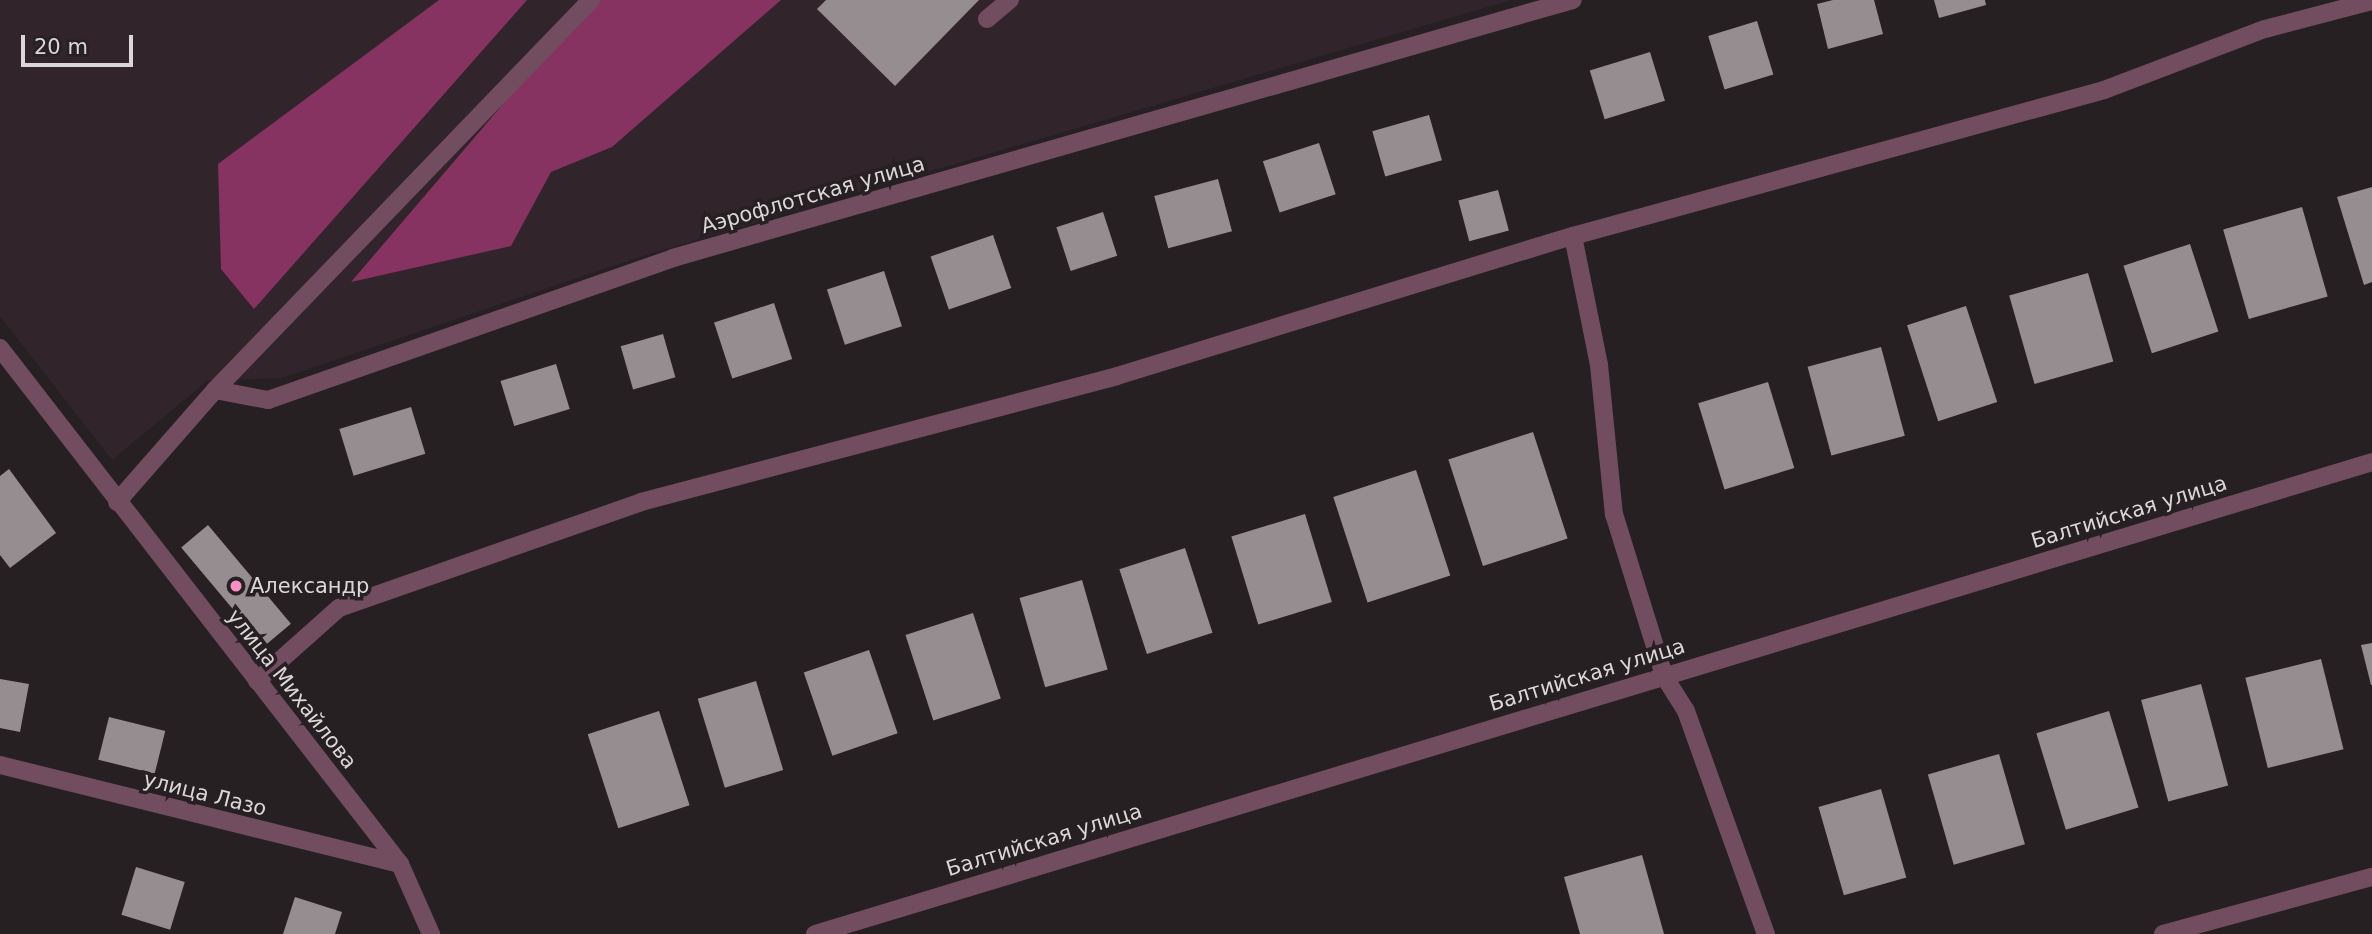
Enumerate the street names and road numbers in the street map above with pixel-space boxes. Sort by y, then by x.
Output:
street label: Аэрофлотская улица [698,151,928,239]
street label: Балтийская улица [2028,470,2230,554]
street label: улица Михайлова [222,604,362,774]
street label: Балтийская улица [1486,633,1688,717]
street label: улица Лазо [141,767,269,821]
street label: Балтийская улица [943,798,1145,882]

